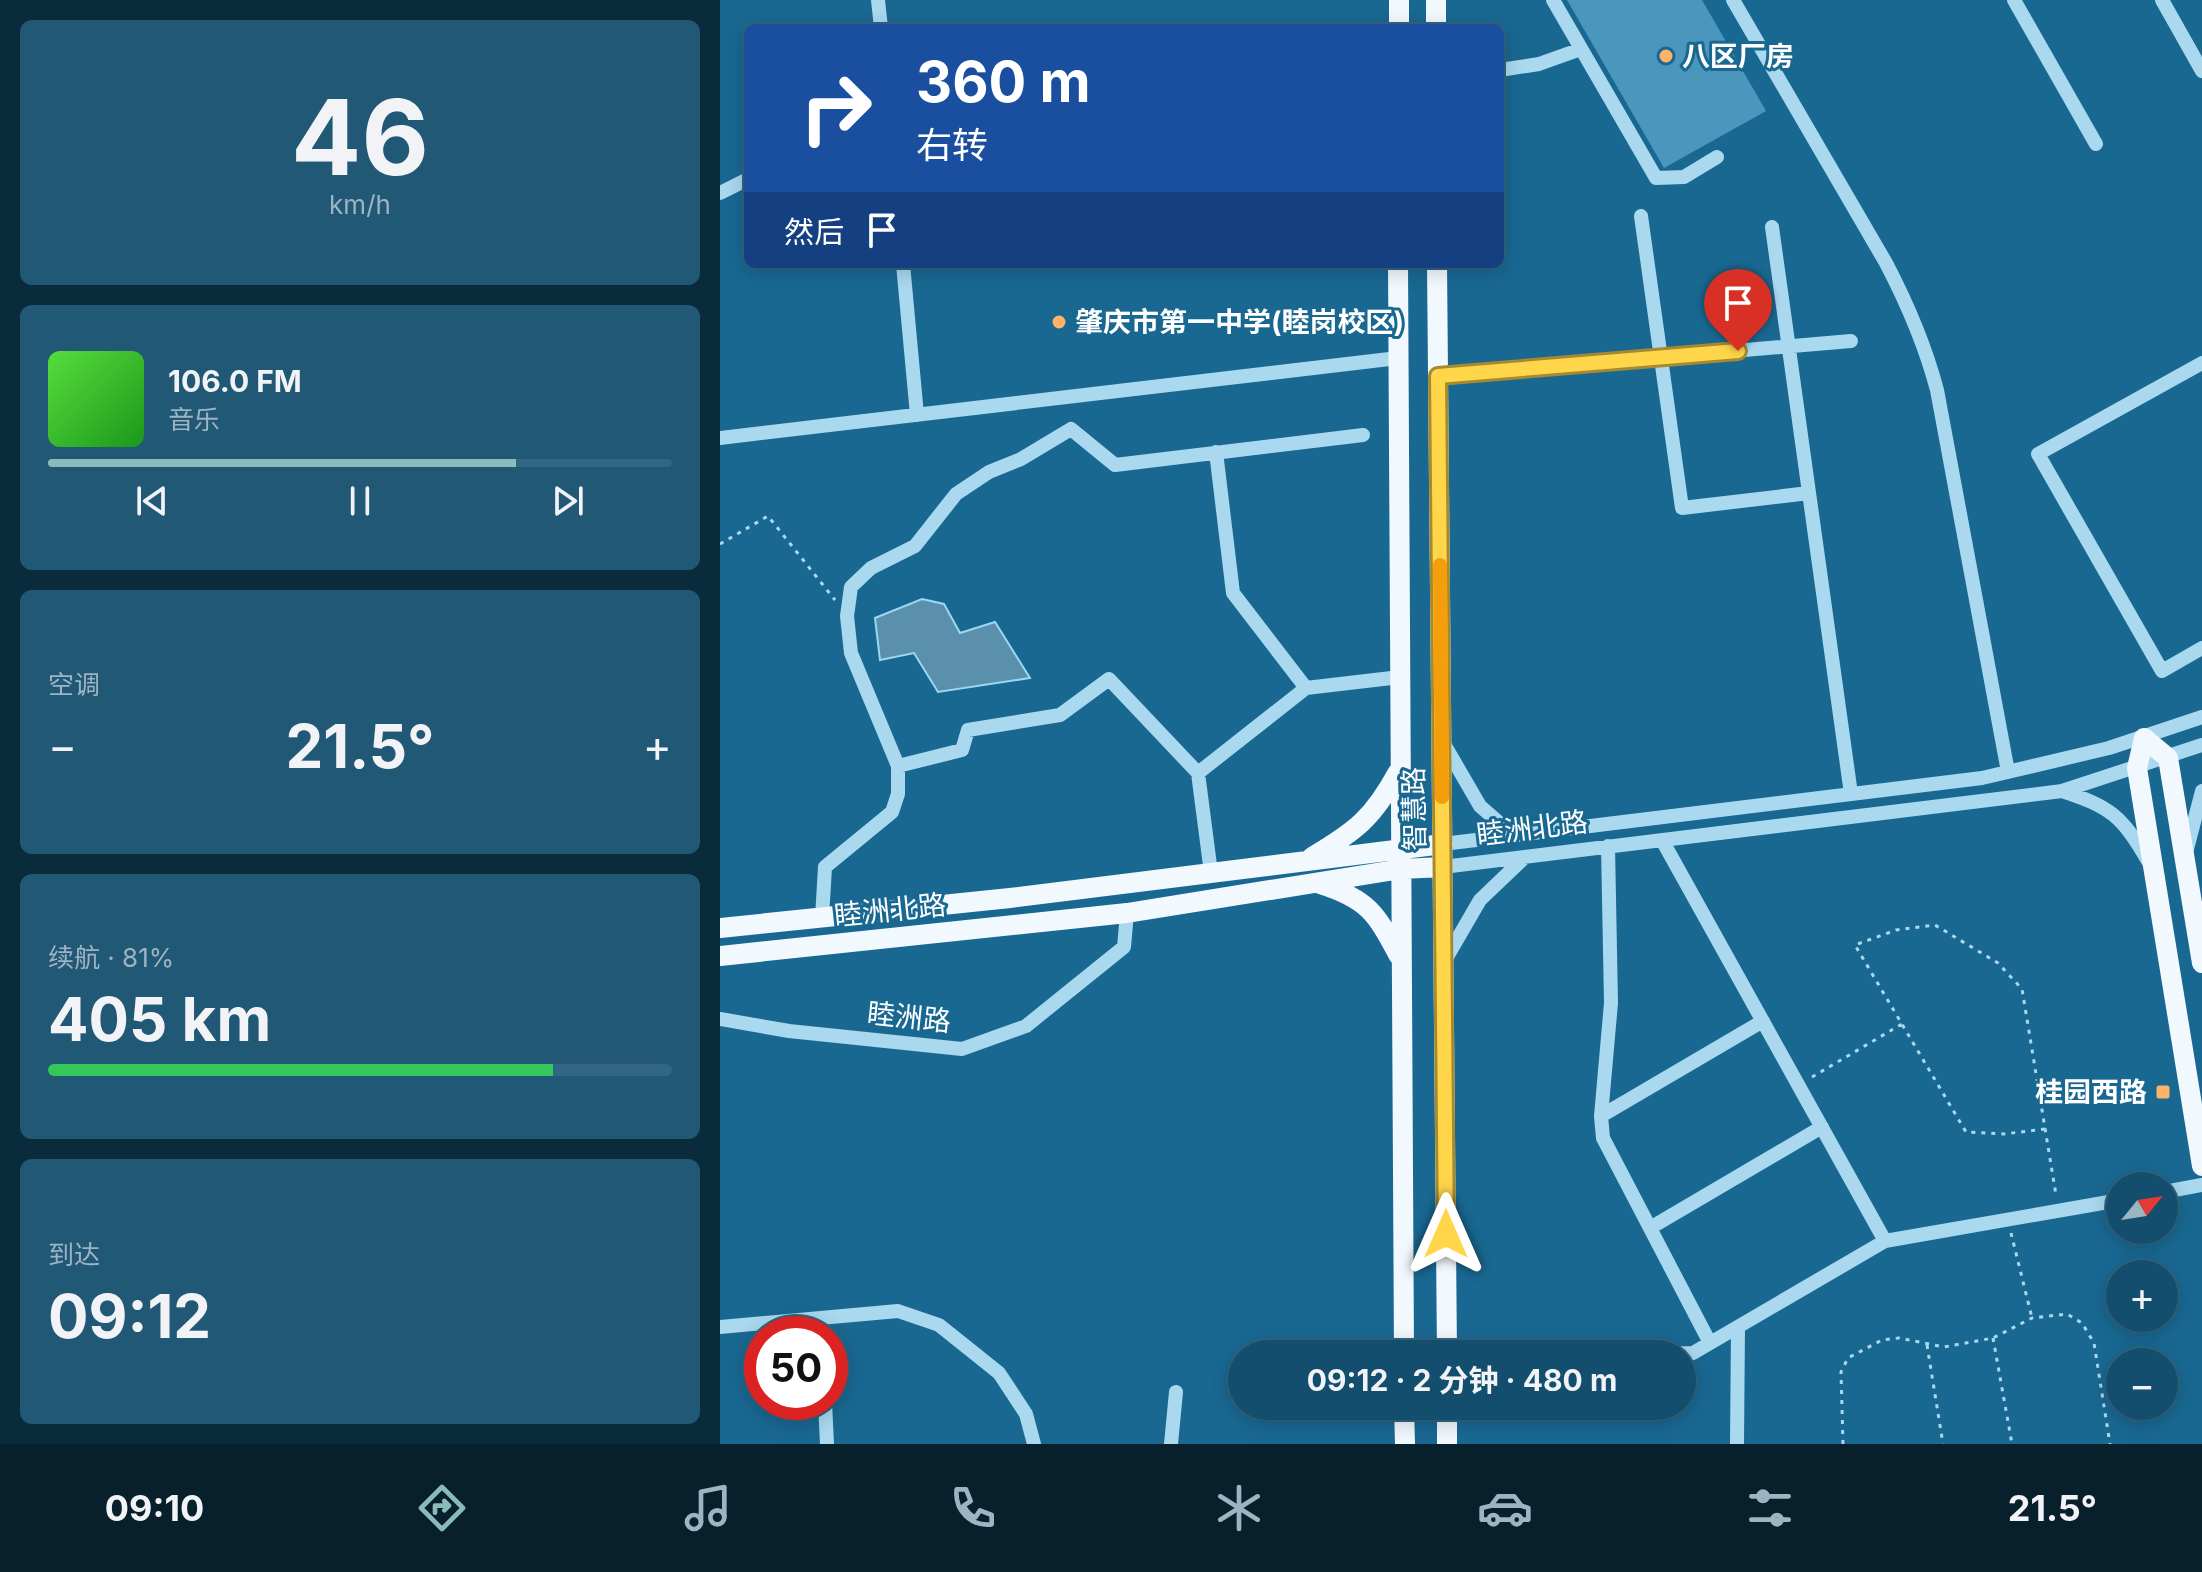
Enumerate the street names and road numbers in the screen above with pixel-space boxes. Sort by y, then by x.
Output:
street label: 智慧路 [1396,767,1432,851]
street label: 睦洲北路 [1474,804,1590,852]
street label: 睦洲北路 [833,887,947,933]
street label: 睦洲路 [865,996,953,1038]

